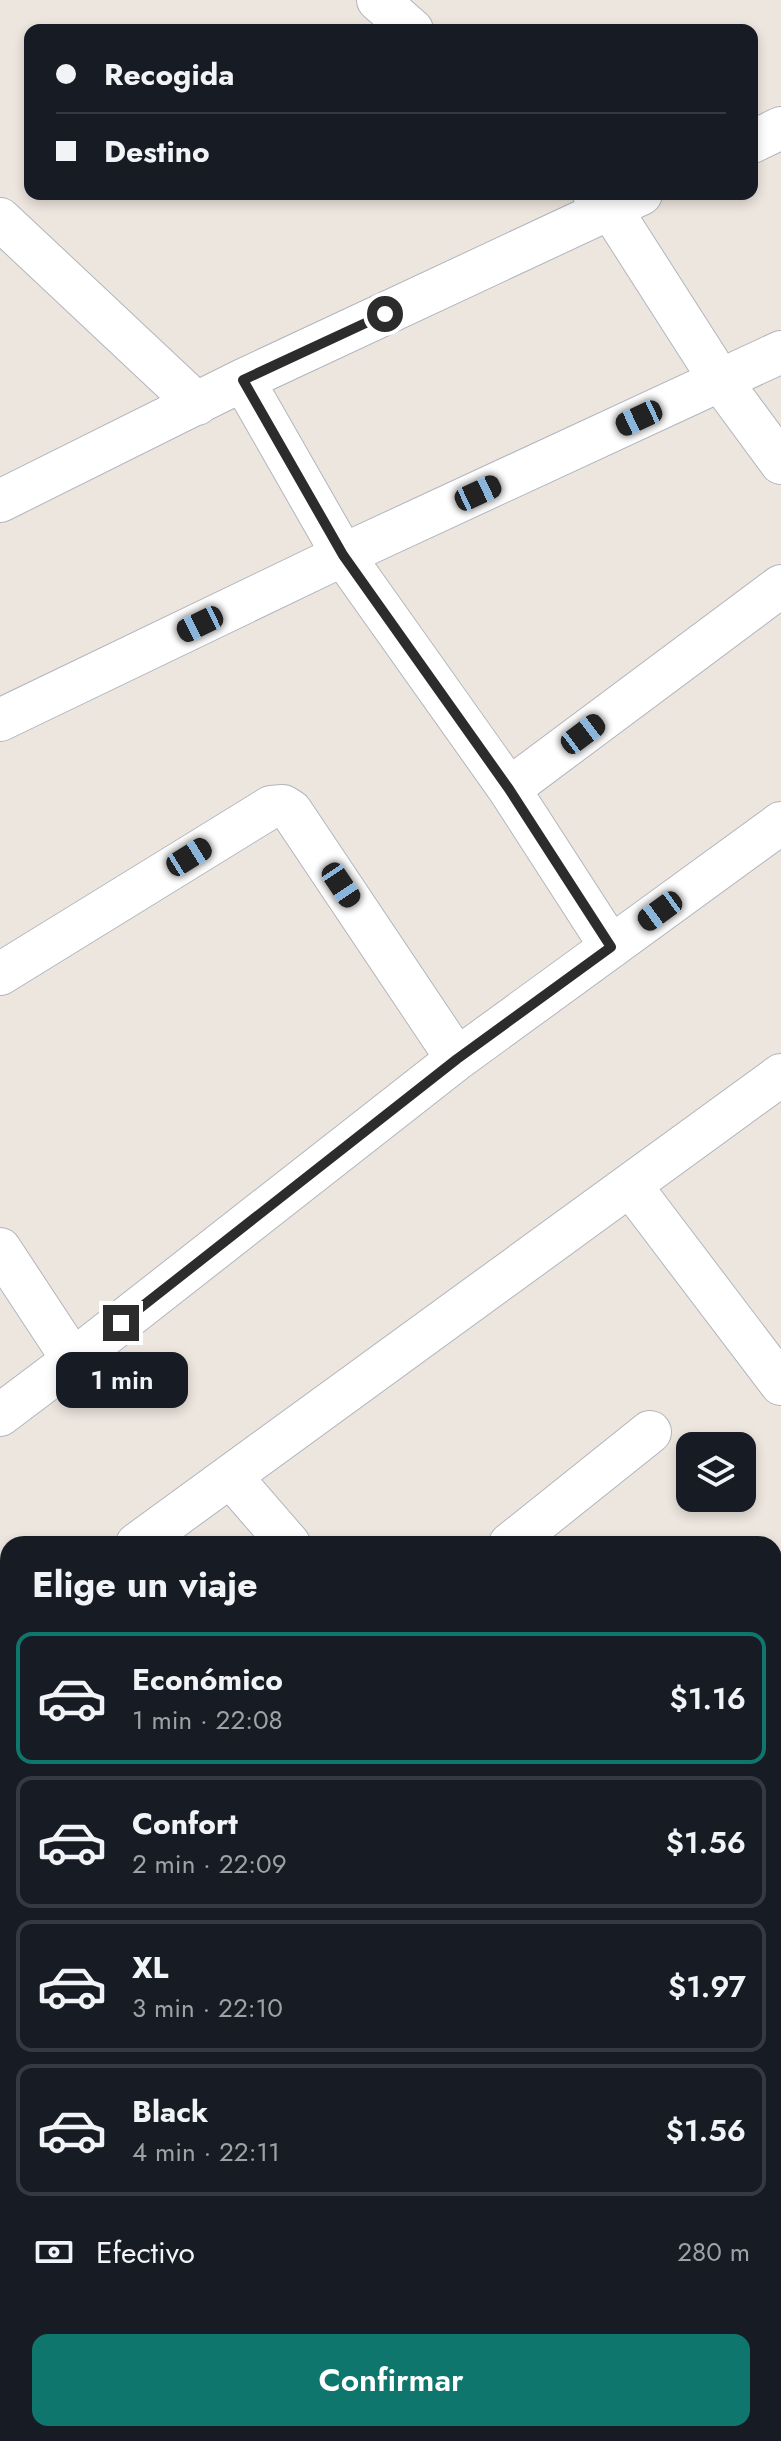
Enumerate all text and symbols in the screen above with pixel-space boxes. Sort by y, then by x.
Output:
text: Recogida [104,53,234,96]
text: Destino [104,130,210,173]
route start [367,296,403,332]
car [612,397,666,439]
car [451,472,505,514]
car [173,603,227,645]
car [557,710,609,758]
car [162,834,216,880]
car [318,858,364,912]
car [634,887,686,935]
route end [103,1305,139,1341]
callout: 1 min [55,1351,187,1407]
text: 1 min [90,1361,154,1399]
map controls [676,1432,756,1512]
button: layers [676,1432,756,1512]
text: Elige un viaje [32,1558,258,1610]
text: Económico [132,1658,283,1701]
icon: car [36,1662,108,1734]
text: $1.16 [670,1677,746,1720]
text: 1 min · 22:08 [132,1701,283,1739]
text: Confort [132,1802,238,1845]
icon: car [36,1806,108,1878]
text: $1.56 [666,1821,746,1864]
text: 2 min · 22:09 [132,1845,287,1883]
text: XL [132,1946,168,1989]
icon: car [36,1950,108,2022]
text: $1.97 [668,1965,746,2008]
text: 3 min · 22:10 [132,1989,283,2027]
text: Black [132,2090,208,2133]
icon: car [36,2094,108,2166]
text: $1.56 [666,2109,746,2152]
text: 4 min · 22:11 [132,2133,280,2171]
icon: cash [32,2230,76,2274]
text: Efectivo [96,2231,195,2274]
text: 280 m [677,2233,750,2271]
button: Confirmar [32,2334,750,2426]

